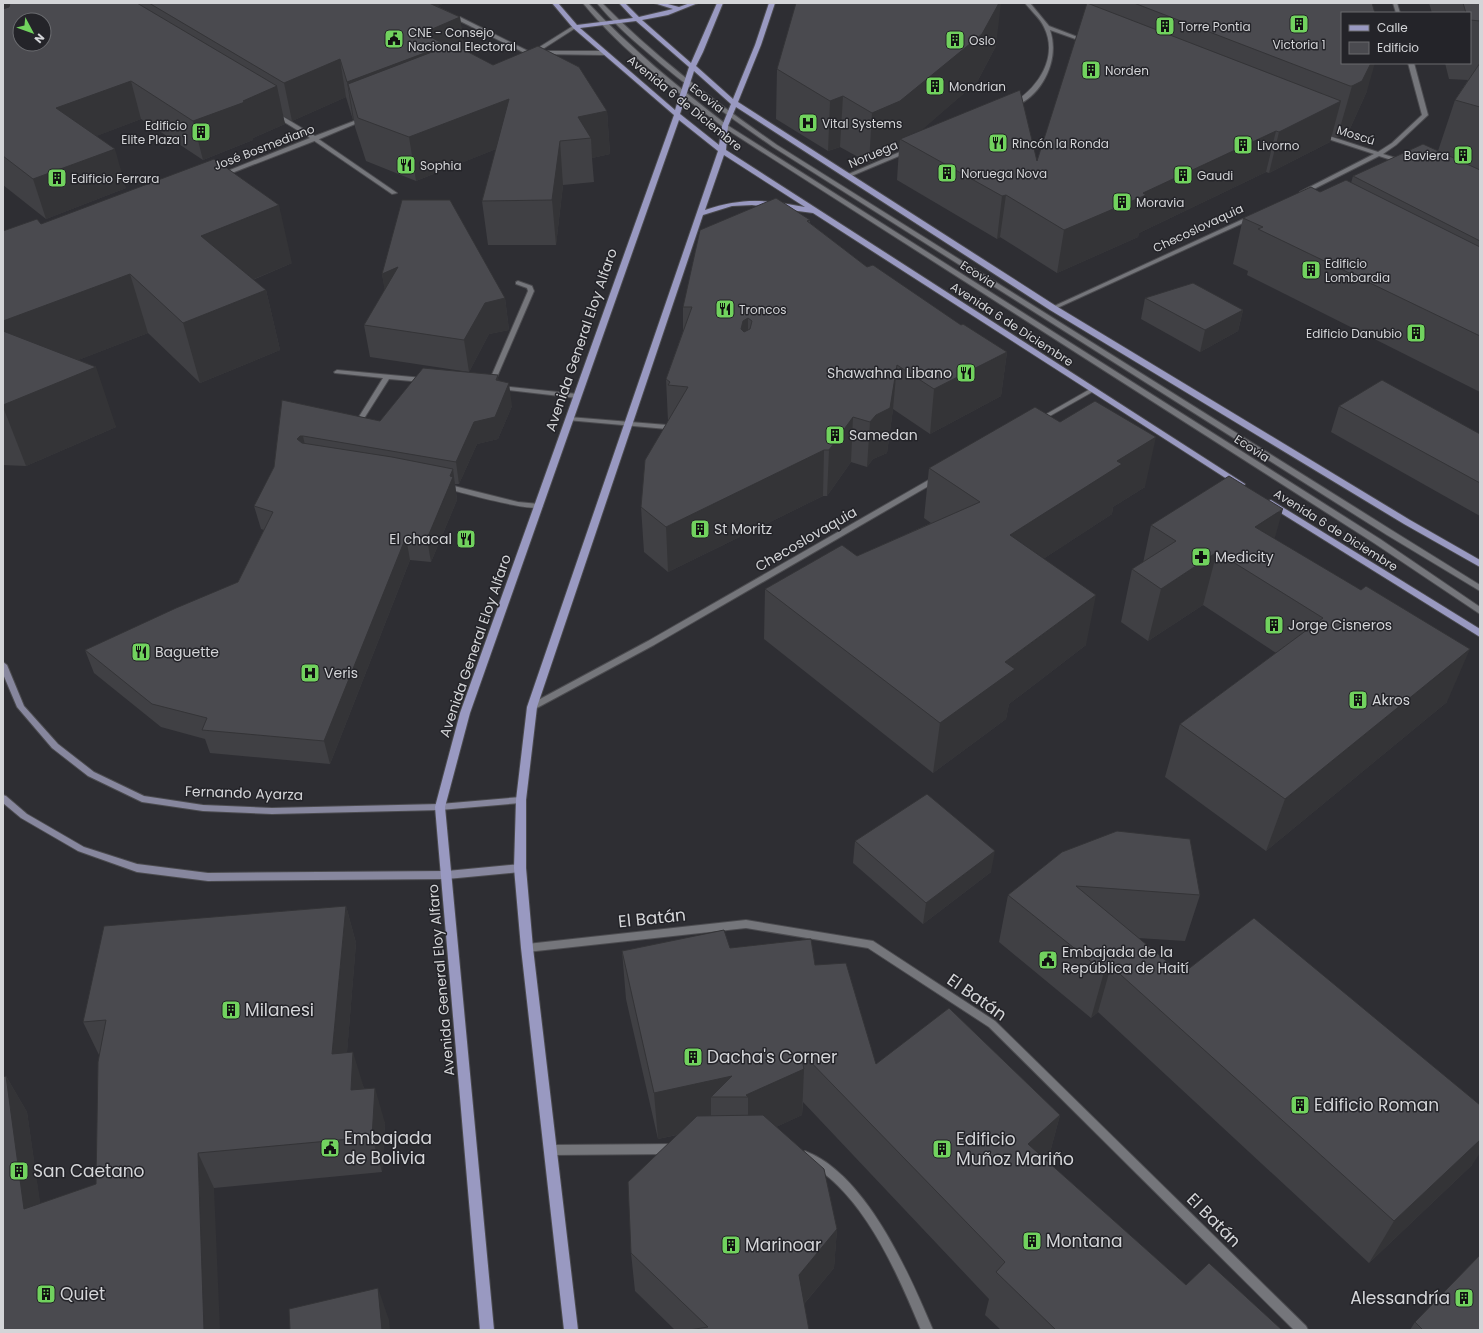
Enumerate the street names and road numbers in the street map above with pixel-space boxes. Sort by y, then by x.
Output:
street label: Avenida 6 de Diciembre [624,51,746,155]
street label: Ecovia [686,79,728,117]
street label: José Bosmediano [211,120,317,174]
street label: Moscú [1335,121,1377,149]
street label: Noruega [846,136,900,172]
street label: Checoslovaquia [1150,200,1246,256]
street label: Avenida General Eloy Alfaro [540,246,622,434]
street label: Ecovia [957,256,999,292]
street label: Avenida 6 de Diciembre [947,278,1077,370]
street label: Ecovia [1231,430,1273,466]
street label: Avenida 6 de Diciembre [1271,485,1401,575]
street label: Checoslovaquia [752,502,860,576]
street label: Avenida General Eloy Alfaro [434,552,516,740]
street label: Fernando Ayarza [185,781,303,805]
street label: Avenida General Eloy Alfaro [423,883,459,1077]
street label: El Batán [617,903,687,933]
street label: El Batán [942,968,1012,1026]
street label: El Batán [1182,1188,1246,1252]

